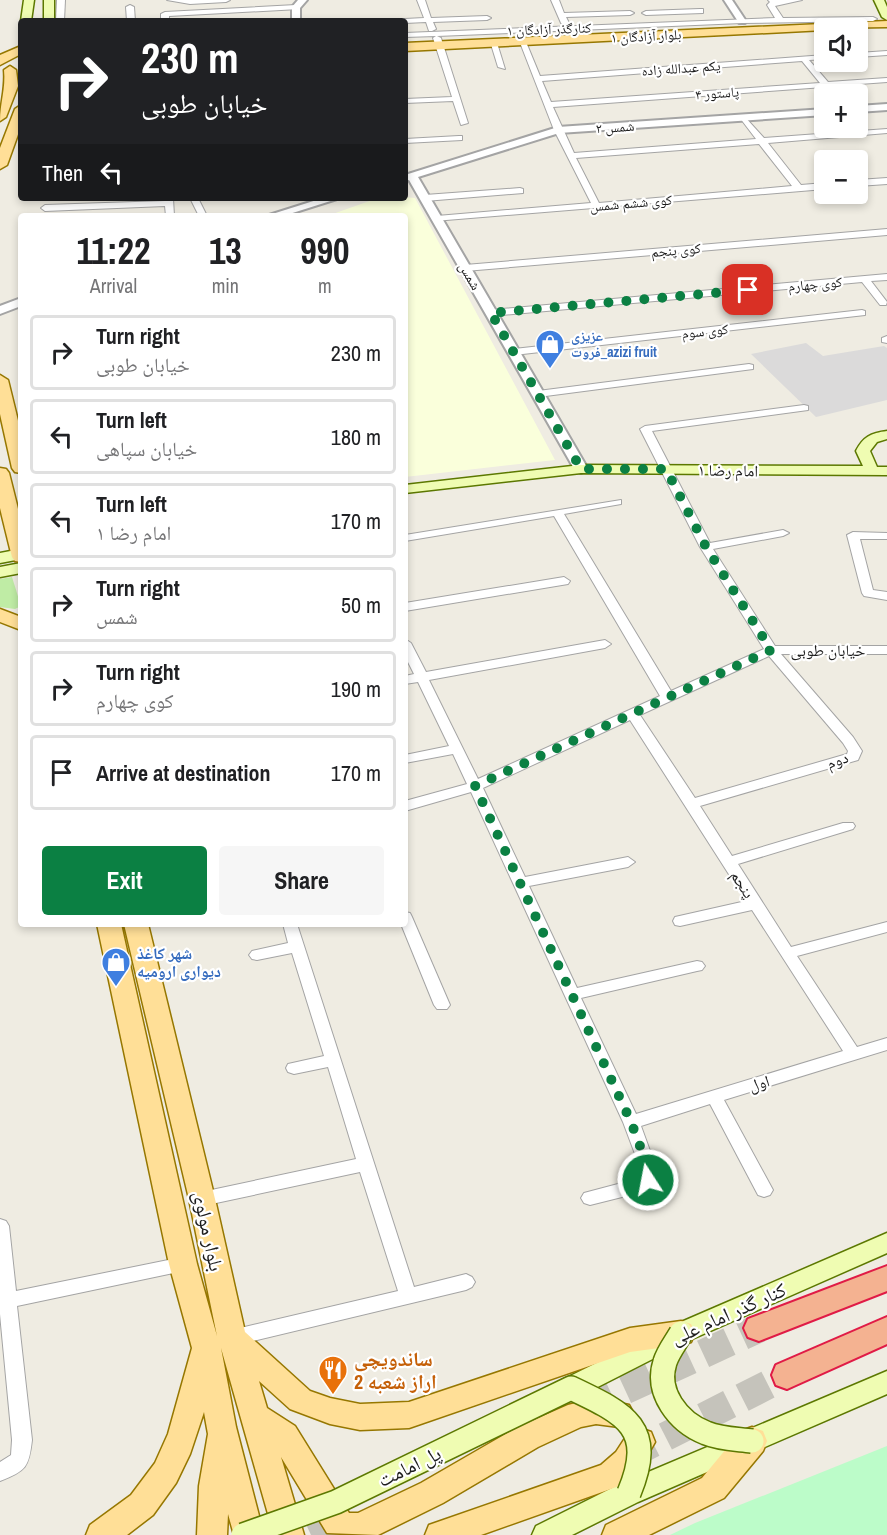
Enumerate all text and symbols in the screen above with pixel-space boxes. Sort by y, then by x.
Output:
map controls [814,18,868,204]
button: sound [814,18,868,72]
street label: کنارگذر آزادگان ۱ [506,19,592,39]
street label: بلوار آزادگان ۱ [610,25,682,47]
text: 230 m [141,30,239,86]
icon: right [42,42,120,120]
street label: یکم عبدالله زاده [641,56,721,81]
street label: پاستور ۴ [694,82,740,104]
button: + [814,84,868,138]
text: خیابان طوبی [141,85,267,121]
street label: شمس ۲ [595,117,635,137]
button: − [814,150,868,204]
icon: left [95,156,128,189]
text: Then [42,158,83,188]
street label: کوی ششم شمس [589,190,673,217]
text: 11:22 [77,227,150,275]
text: 13 [209,227,242,275]
text: 990 [300,227,349,275]
street label: کوی پنجم [650,239,702,262]
street label: شمس [455,259,485,293]
pin [722,264,773,315]
text: Arrival [90,272,137,299]
text: min [212,272,239,299]
text: m [318,272,332,299]
icon: arrive [731,273,764,306]
street label: کوی چهارم [787,273,843,296]
street label: کوی سوم [681,320,730,343]
text: Turn right [96,321,180,351]
place label: عزیزی فروت_azizi fruit [571,327,657,361]
shop icon: عزیزی فروت_azizi fruit [534,328,566,370]
icon: right [45,336,78,369]
text: 230 m [331,338,381,368]
text: خیابان طوبی [96,351,190,378]
text: Turn left [96,405,167,435]
icon: left [45,420,78,453]
text: 180 m [331,422,381,452]
text: خیابان سپاهی [96,435,197,462]
street label: امام رضا ۱ [698,458,758,482]
text: Turn left [96,489,167,519]
icon: left [45,504,78,537]
text: 170 m [331,506,381,536]
text: امام رضا ۱ [96,519,171,546]
text: Turn right [96,573,180,603]
icon: right [45,588,78,621]
text: 50 m [341,590,381,620]
text: شمس [96,603,138,630]
street label: خیابان طوبی [791,639,865,661]
text: Turn right [96,657,180,687]
icon: right [45,672,78,705]
text: 190 m [331,674,381,704]
text: کوی چهارم [96,687,173,714]
street label: دوم [823,746,851,774]
icon: arrive [45,756,78,789]
text: Arrive at destination [96,758,270,788]
text: 170 m [331,758,381,788]
button: Exit [42,846,207,915]
button: Share [219,846,384,915]
street label: پنجم [726,866,760,902]
place label: شهر کاغذ دیواری ارومیه [137,942,221,982]
shop icon: شهر کاغذ دیواری ارومیه [100,946,132,988]
street label: اول [746,1069,772,1097]
position arrow [616,1148,680,1212]
street label: بلوار مولوی [187,1188,231,1274]
street label: کنار گذر امام علی [666,1276,790,1351]
place label: ساندویچی اراز شعبه 2 [354,1345,437,1395]
restaurant icon: ساندویچی اراز شعبه 2 [317,1354,349,1396]
street label: پل امامت [373,1439,445,1493]

